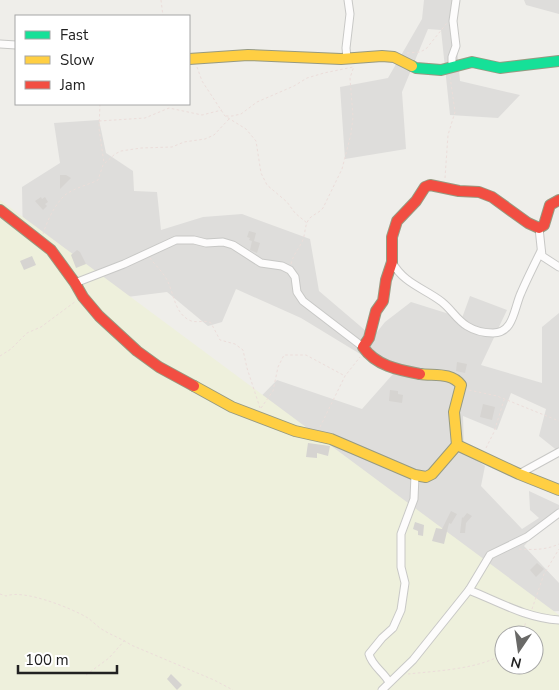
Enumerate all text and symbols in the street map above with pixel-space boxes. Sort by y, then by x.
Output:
legend [15,15,190,105]
text: Fast [60,25,89,45]
text: Slow [60,50,95,70]
text: Jam [59,75,86,95]
north arrow [494,625,544,675]
scale bar [18,642,116,674]
text: 100 m [25,650,69,670]
text: N [509,652,523,673]

